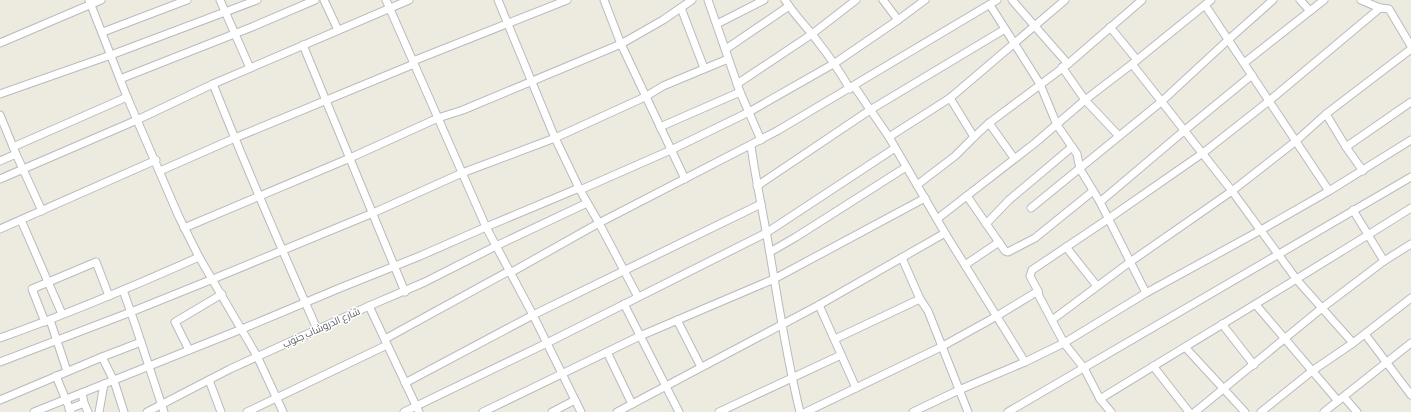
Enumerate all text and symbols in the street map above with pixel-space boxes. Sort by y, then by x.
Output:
street label: شارع الدروشاب جنوب [280,305,362,350]

